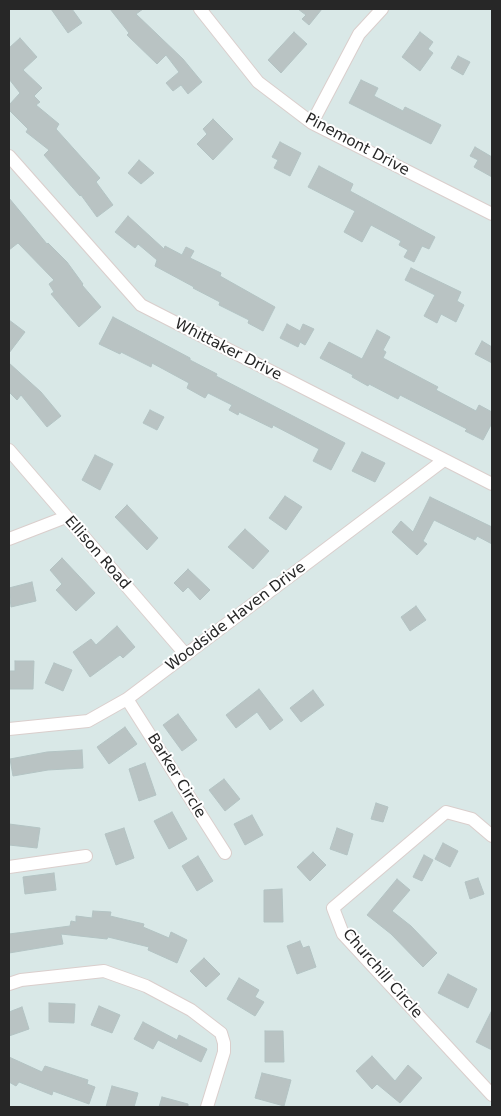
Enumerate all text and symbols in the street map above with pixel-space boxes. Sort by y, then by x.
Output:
street label: Pinemont Drive [302,110,412,180]
street label: Whittaker Drive [171,315,285,385]
street label: Ellison Road [60,513,134,593]
street label: Woodside Haven Drive [163,559,309,675]
street label: Barker Circle [143,730,209,822]
street label: Churchill Circle [338,926,426,1022]

